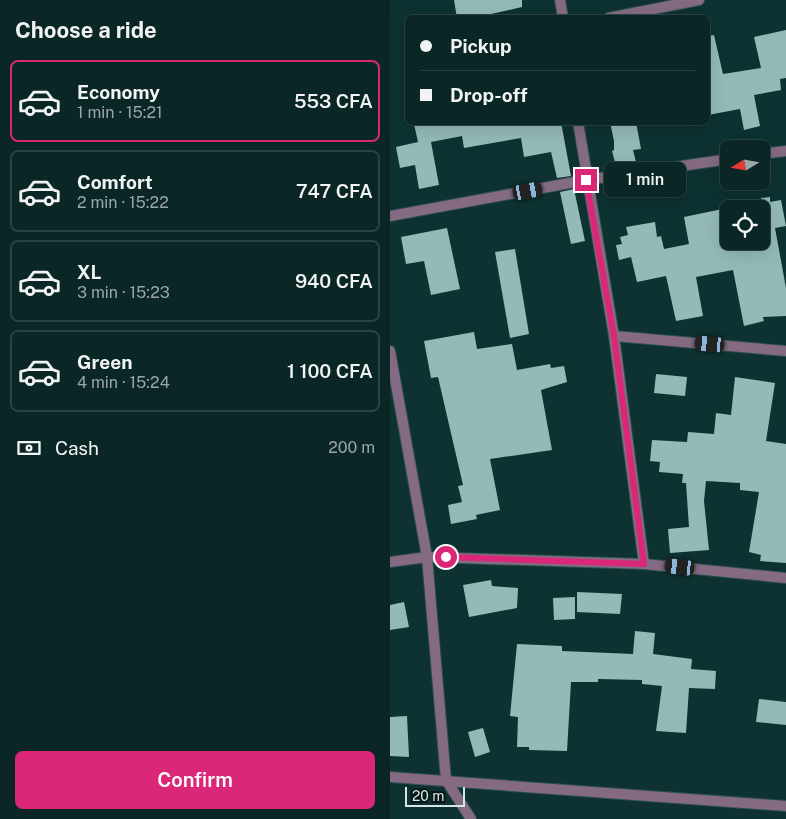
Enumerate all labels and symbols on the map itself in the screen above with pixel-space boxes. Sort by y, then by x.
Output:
north arrow [720,140,770,190]
callout: 1 min [604,162,686,198]
route end [575,169,597,191]
car [511,181,544,201]
car [694,335,725,353]
route start [435,546,457,568]
car [664,558,695,576]
scale bar [405,784,465,807]

